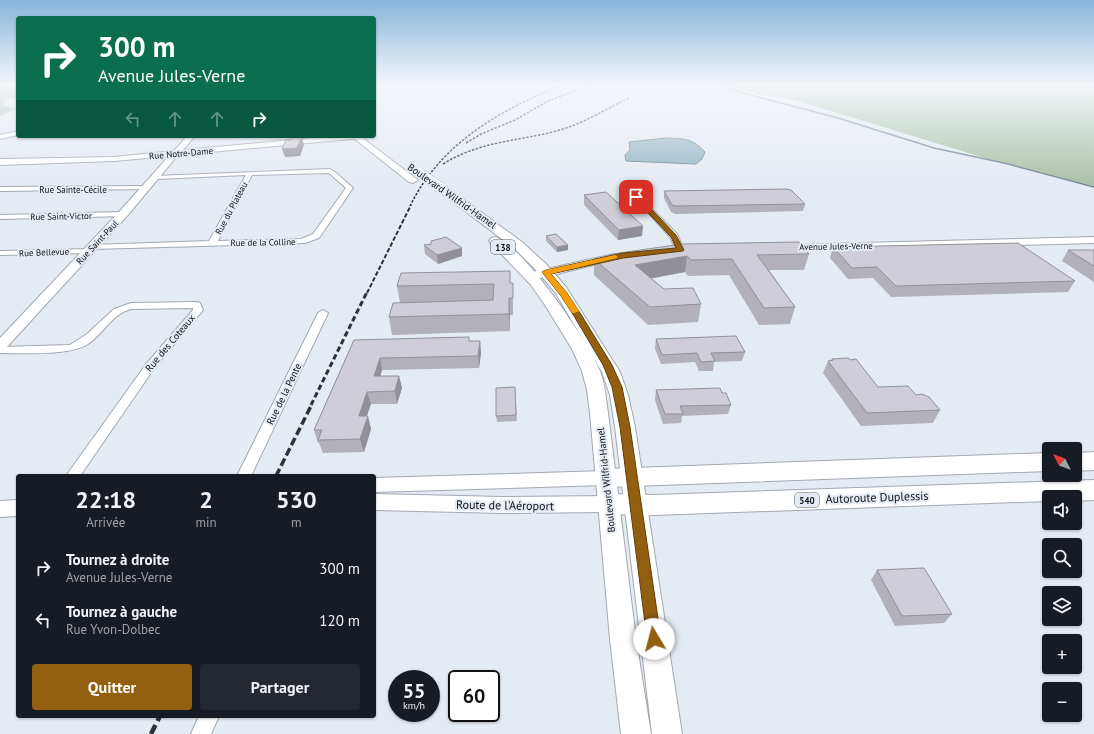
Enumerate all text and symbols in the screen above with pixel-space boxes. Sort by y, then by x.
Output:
text: 300 m [98,28,175,65]
icon: right [32,32,84,84]
text: Avenue Jules-Verne [98,64,245,87]
icon: left [122,108,144,130]
icon: ahead [164,108,186,130]
icon: ahead [206,108,228,130]
icon: right [248,108,270,130]
street label: Rue Notre-Dame [149,145,214,161]
street label: Boulevard Wilfrid-Hamel [405,160,499,232]
street label: Rue du Plateau [212,180,250,236]
pin [619,180,653,214]
street label: Rue Sainte-Cécile [39,184,107,195]
icon: arrive [625,186,647,208]
street label: Rue Saint-Victor [30,210,92,222]
street label: Rue Saint-Paul [74,217,120,266]
street label: Rue de la Colline [230,236,296,248]
road number: 138 [491,240,515,254]
street label: Avenue Jules-Verne [799,240,873,252]
street label: Rue Bellevue [19,246,70,258]
street label: Rue des Coteaux [142,312,198,374]
street label: Rue de la Pente [264,361,304,427]
street label: Boulevard Wilfrid-Hamel [594,427,618,533]
north arrow [1042,442,1082,482]
map controls [1042,442,1082,722]
text: 22:18 [75,484,136,515]
text: 2 [199,484,213,515]
text: 530 [276,484,317,515]
street label: Autoroute Duplessis [825,488,929,506]
button: sound [1042,490,1082,530]
road number: 540 [795,493,819,507]
street label: Route de l'Aéroport [456,497,554,513]
text: Arrivée [86,514,125,531]
text: min [195,514,217,531]
text: m [291,514,302,531]
button: search [1042,538,1082,578]
text: Tournez à droite [66,550,169,569]
icon: right [32,557,54,579]
text: 300 m [319,559,360,578]
text: Avenue Jules-Verne [66,569,172,586]
button: layers [1042,586,1082,626]
text: Tournez à gauche [66,602,177,621]
icon: left [32,609,54,631]
text: 120 m [319,611,360,630]
position arrow [633,618,675,660]
text: Rue Yvon-Dolbec [66,621,160,638]
button: + [1042,634,1082,674]
button: Quitter [32,664,192,710]
button: Partager [200,664,360,710]
speed limit sign: 60 [448,670,500,722]
text: 55 [403,678,425,704]
button: − [1042,682,1082,722]
text: km/h [403,699,425,712]

